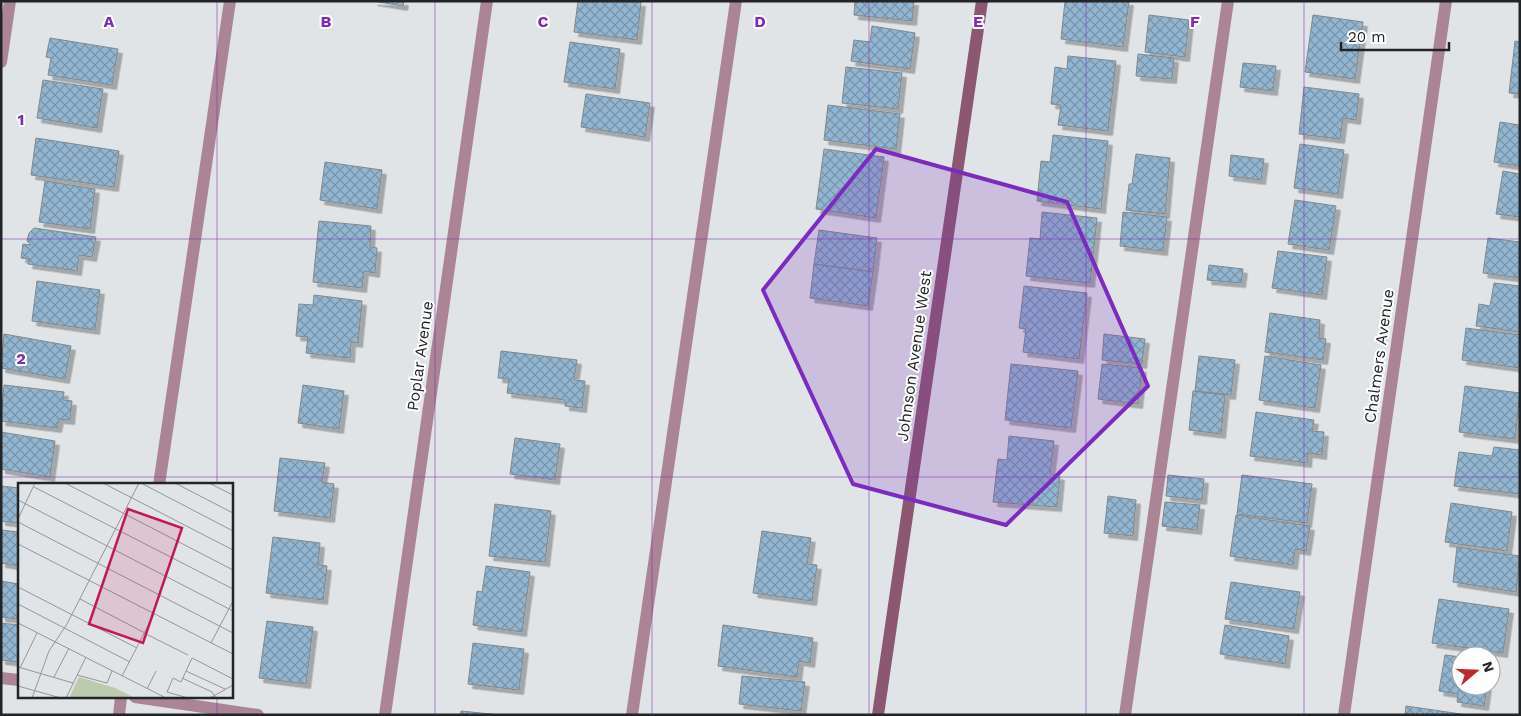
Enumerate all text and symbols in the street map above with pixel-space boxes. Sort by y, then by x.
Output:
text: A [104,12,115,31]
text: B [321,12,332,31]
text: C [538,12,549,31]
text: D [754,12,766,31]
text: E [973,12,983,31]
text: F [1190,12,1200,31]
scale bar [1341,20,1448,52]
text: 20 m [1348,28,1386,46]
text: 1 [18,110,24,129]
street label: Johnson Avenue West [893,269,935,442]
street label: Chalmers Avenue [1360,288,1398,424]
street label: Poplar Avenue [403,300,437,412]
text: 2 [16,349,26,368]
inset map [18,483,232,698]
north arrow [1451,646,1501,696]
text: N [1479,659,1498,674]

